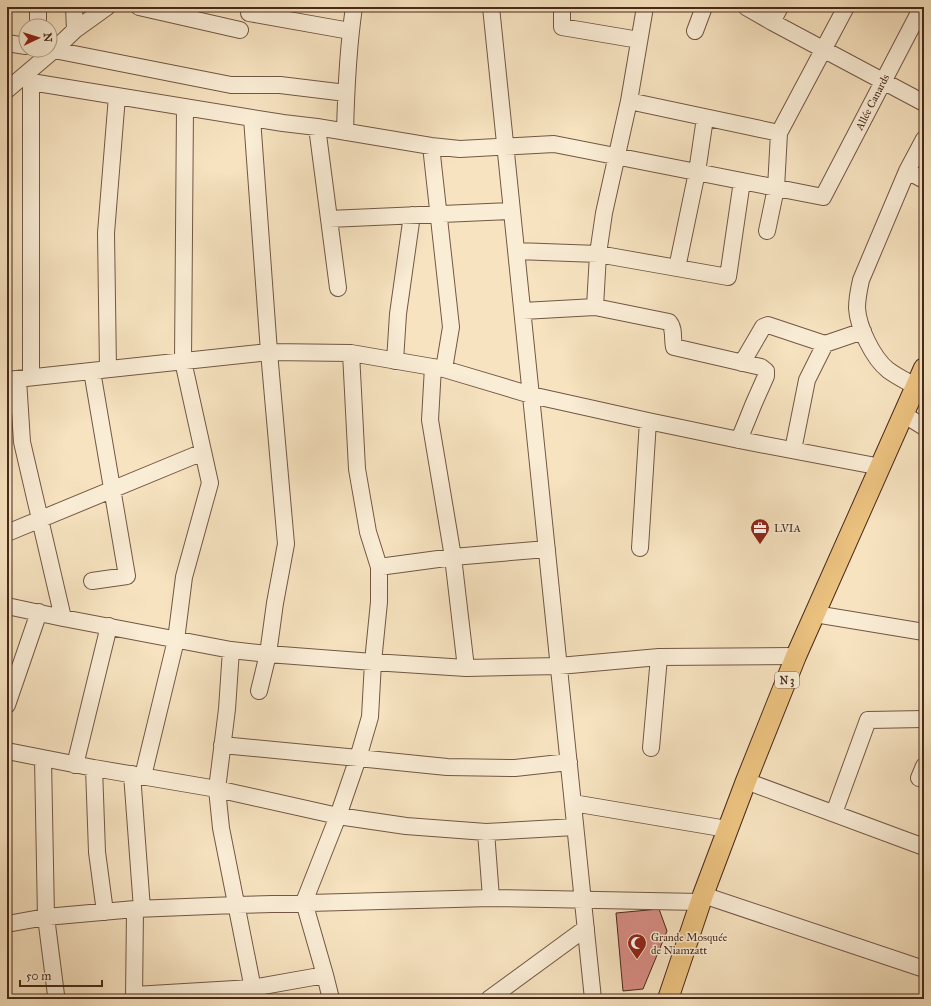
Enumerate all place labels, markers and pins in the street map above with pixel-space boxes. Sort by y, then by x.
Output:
office icon: LVIA [749,517,771,545]
place label: LVIA [774,522,801,535]
place label: Grande Mosquée de Niamzatt [651,931,728,957]
mosque icon: Grande Mosquée de Niamzatt [626,932,648,960]

